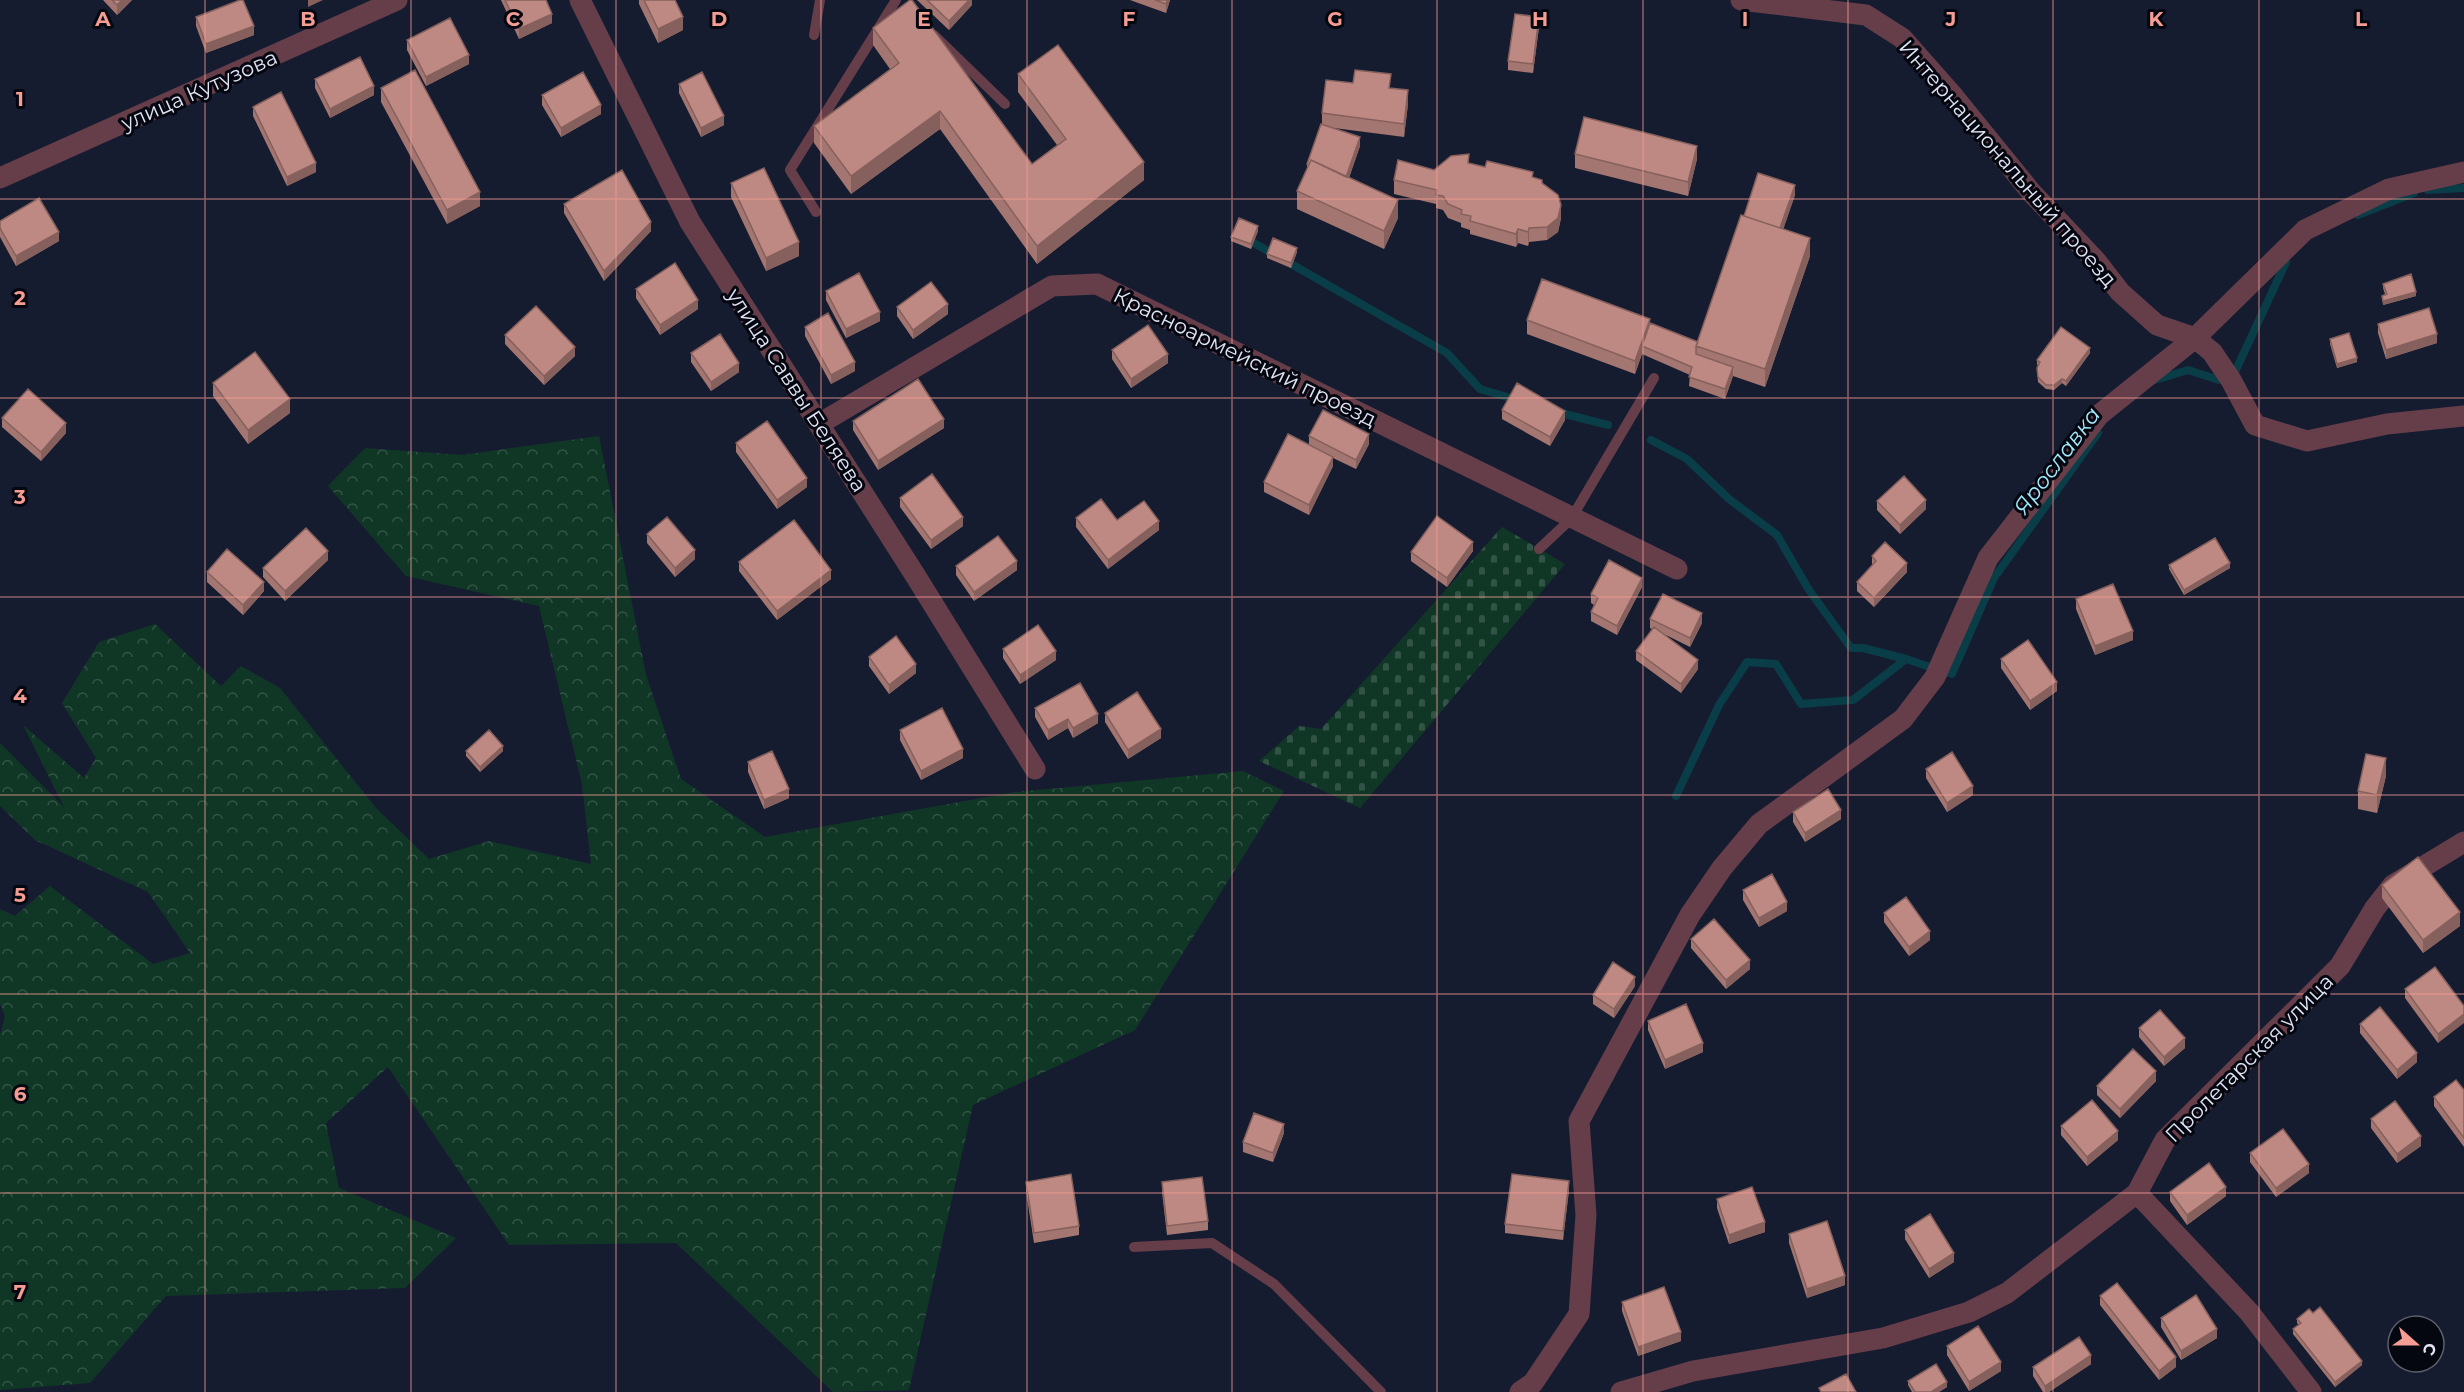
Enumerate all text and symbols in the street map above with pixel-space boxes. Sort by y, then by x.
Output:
text: A [94,7,111,31]
text: B [300,7,316,31]
text: C [506,7,521,31]
text: D [711,7,727,31]
text: E [917,7,931,31]
text: F [1123,7,1136,31]
text: G [1327,7,1343,31]
text: H [1532,7,1548,31]
text: I [1742,7,1748,31]
text: J [1945,7,1956,31]
text: K [2149,7,2165,31]
text: L [2355,7,2367,31]
street label: Интернациональный проезд [1894,34,2122,292]
street label: улица Кутузова [116,44,281,136]
text: 1 [16,87,24,111]
street label: Красноармейский проезд [1110,282,1380,432]
street label: улица Саввы Беляева [721,283,872,496]
text: 2 [14,286,26,310]
water label: Ярославка [2008,402,2106,520]
text: 3 [13,485,26,509]
text: 4 [13,684,27,708]
text: 5 [14,883,26,907]
street label: Пролетарская улица [2160,969,2338,1147]
text: 6 [14,1082,27,1106]
text: 7 [14,1280,26,1304]
north arrow [2386,1314,2446,1374]
text: С [2418,1340,2440,1358]

